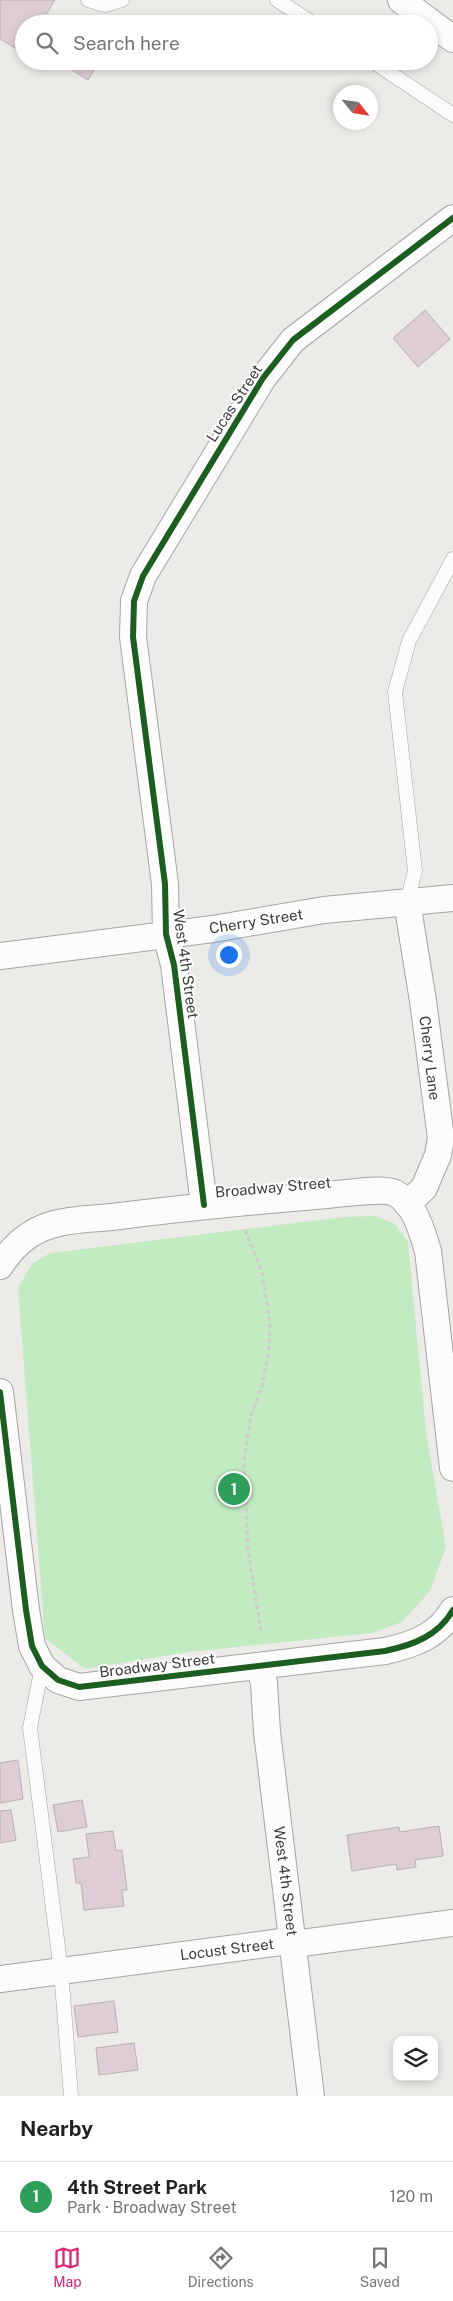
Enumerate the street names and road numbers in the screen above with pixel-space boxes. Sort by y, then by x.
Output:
street label: Lucas Street [203,361,265,445]
street label: Cherry Street [208,905,304,937]
street label: West 4th Street [170,908,202,1020]
street label: Cherry Lane [416,1015,444,1101]
street label: Broadway Street [214,1173,332,1201]
street label: Broadway Street [98,1649,216,1681]
street label: West 4th Street [271,1825,301,1937]
street label: Locust Street [179,1935,275,1963]

